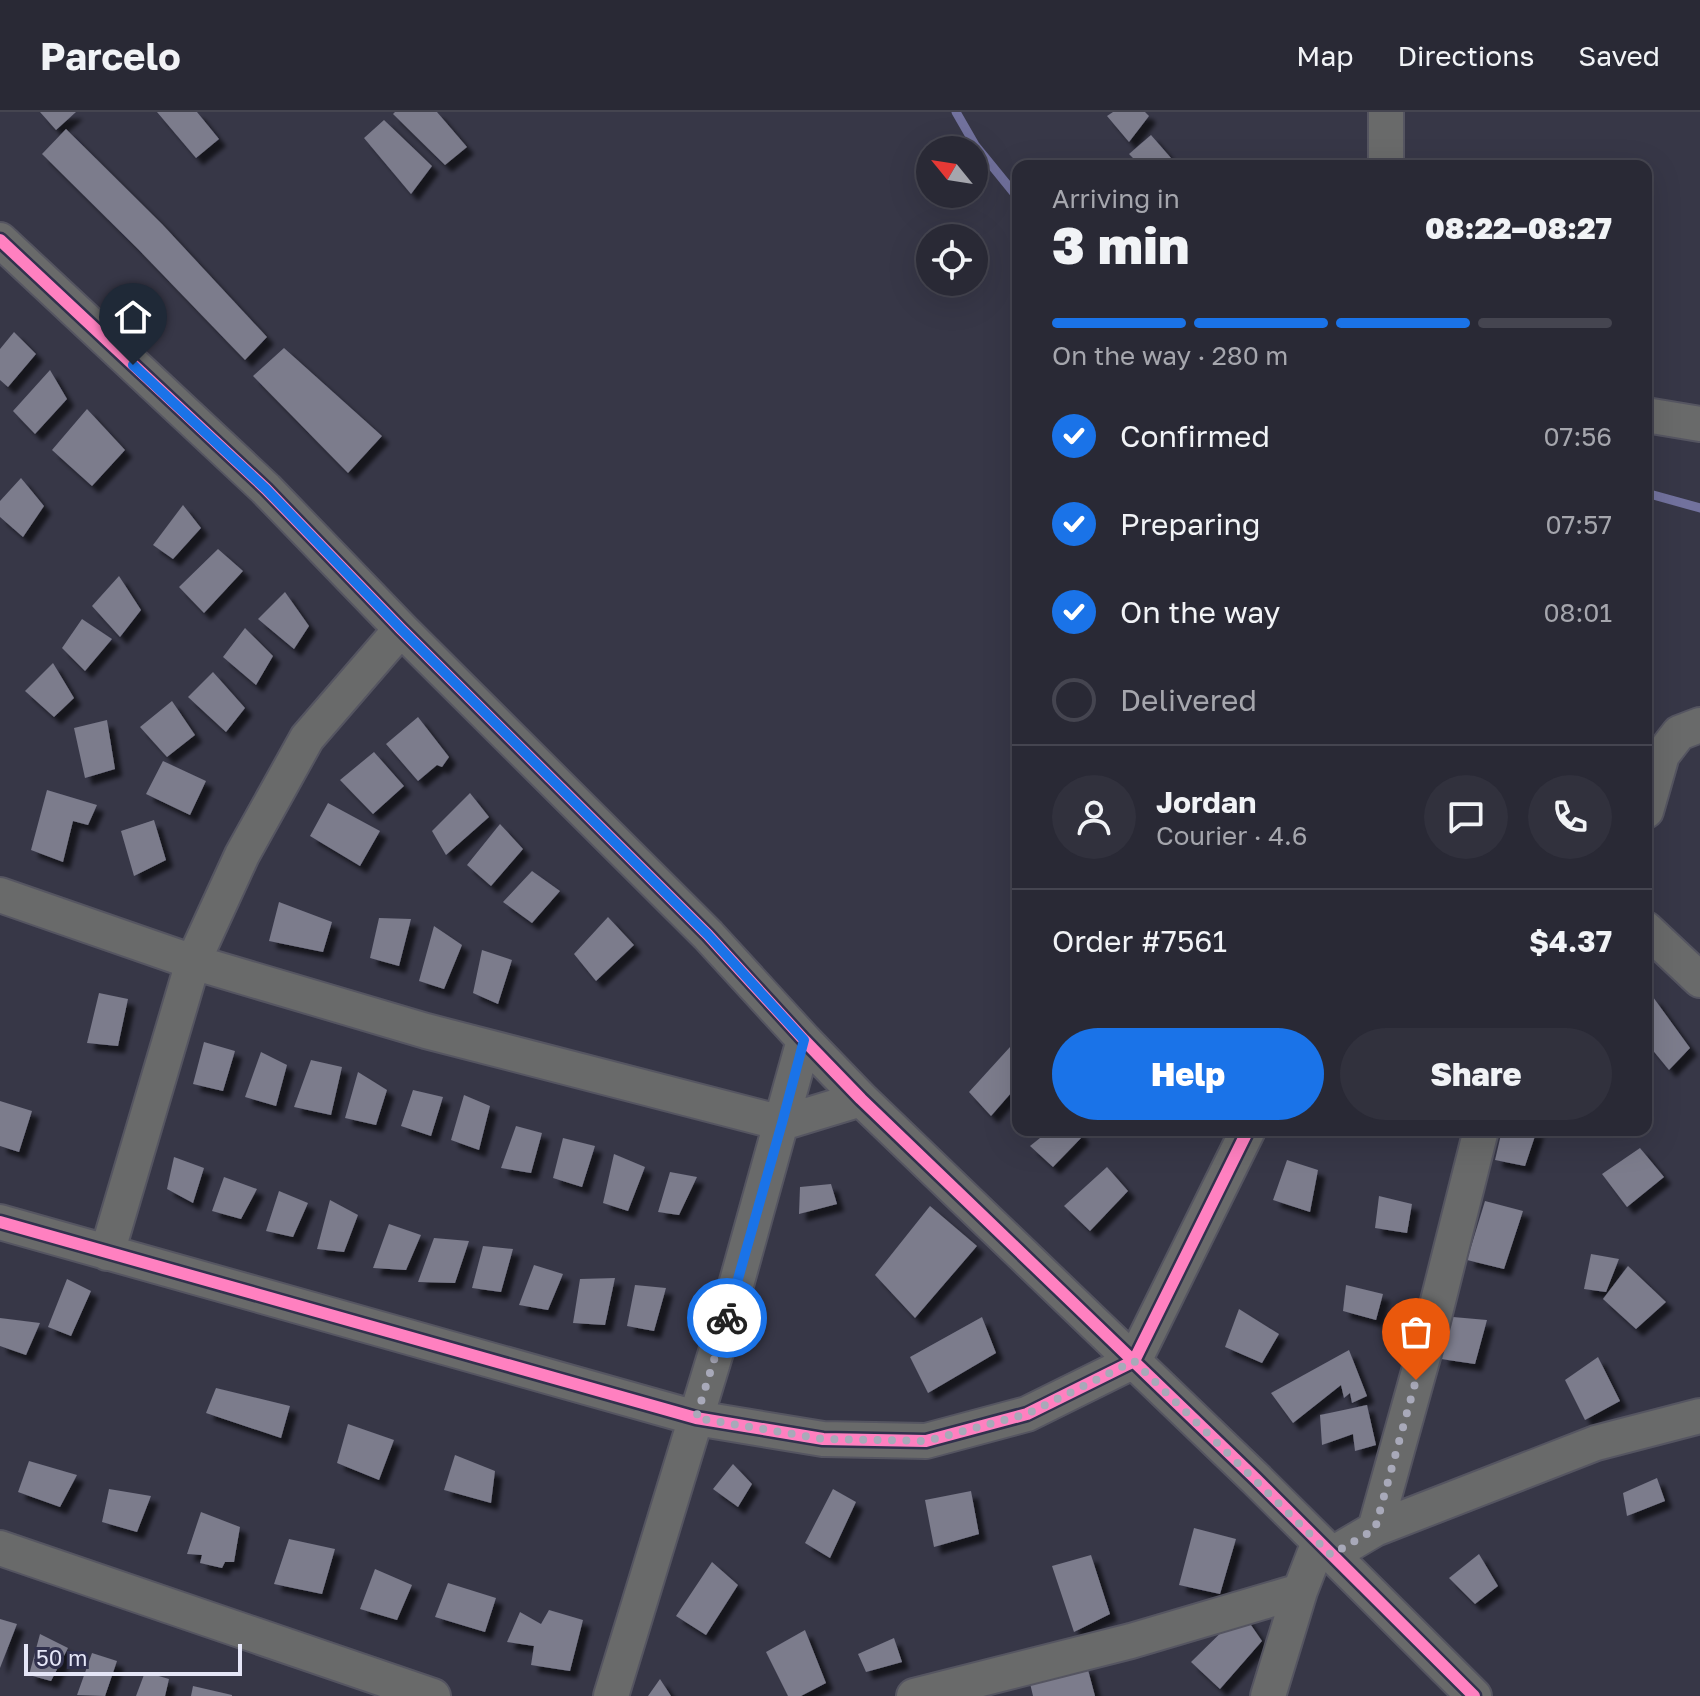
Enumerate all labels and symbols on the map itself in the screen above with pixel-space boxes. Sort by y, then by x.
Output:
north arrow [916,136,988,208]
pin [99,283,167,365]
courier [687,1278,767,1358]
pin [1382,1298,1450,1380]
scale bar [24,1640,242,1676]

